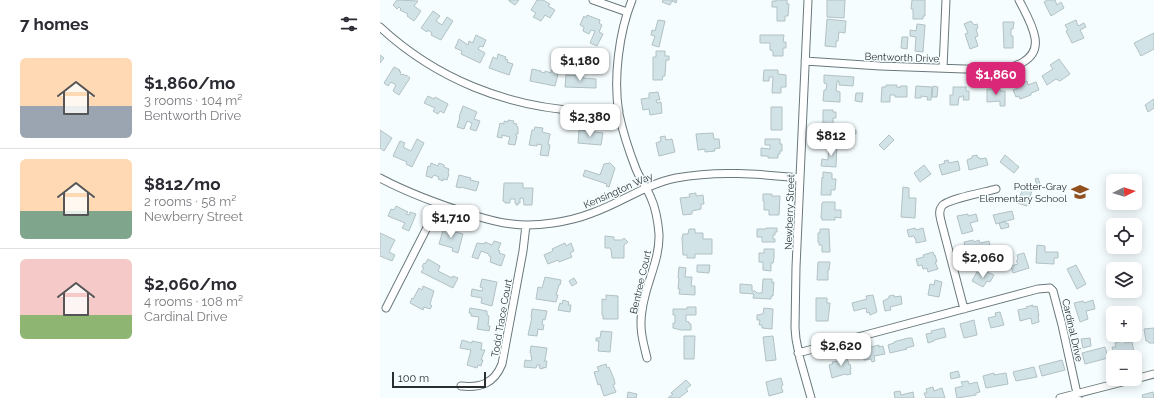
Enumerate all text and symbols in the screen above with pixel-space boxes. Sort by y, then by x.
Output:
icon: filters [338,13,360,35]
text: 7 homes [20,14,89,34]
pin: $1,180 [547,48,613,82]
street label: Bentworth Drive [864,51,940,64]
text: $1,180 [560,53,600,68]
pin: $1,860 [963,62,1029,96]
text: $1,860 [975,67,1017,82]
text: $1,860/mo [144,73,235,93]
icon: home [52,74,100,122]
text: 3 rooms · 104 m² [144,93,242,108]
pin: $2,380 [557,104,623,138]
text: Bentworth Drive [144,108,241,123]
text: $2,380 [569,109,611,124]
pin: $812 [807,123,855,157]
text: $812 [816,128,846,143]
street label: Kensington Way [582,170,655,211]
street label: Newberry Street [783,173,796,250]
text: $812/mo [144,174,220,194]
north arrow [1106,174,1142,210]
map controls [1106,174,1142,386]
icon: home [52,175,100,223]
place label: Potter-Gray Elementary School [979,181,1068,204]
school or university icon: Potter-Gray Elementary School [1070,182,1090,202]
text: 2 rooms · 58 m² [144,194,236,209]
pin: $1,710 [418,205,484,239]
text: Newberry Street [144,209,243,224]
text: $1,710 [431,210,471,225]
button: locate [1106,218,1142,254]
pin: $2,060 [950,245,1016,279]
street label: Bentree Court [628,249,653,315]
text: $2,060 [962,250,1004,265]
button: layers [1106,262,1142,298]
text: $2,060/mo [144,274,237,294]
icon: home [52,275,100,323]
street label: Todd Trace Court [489,277,514,358]
text: 4 rooms · 108 m² [144,294,243,309]
street label: Cardinal Drive [1060,298,1085,363]
button: + [1106,306,1142,342]
text: Cardinal Drive [144,309,227,324]
pin: $2,620 [808,333,874,367]
text: $2,620 [820,338,862,353]
button: − [1106,350,1142,386]
scale bar [392,370,486,389]
text: 100 m [398,372,429,385]

